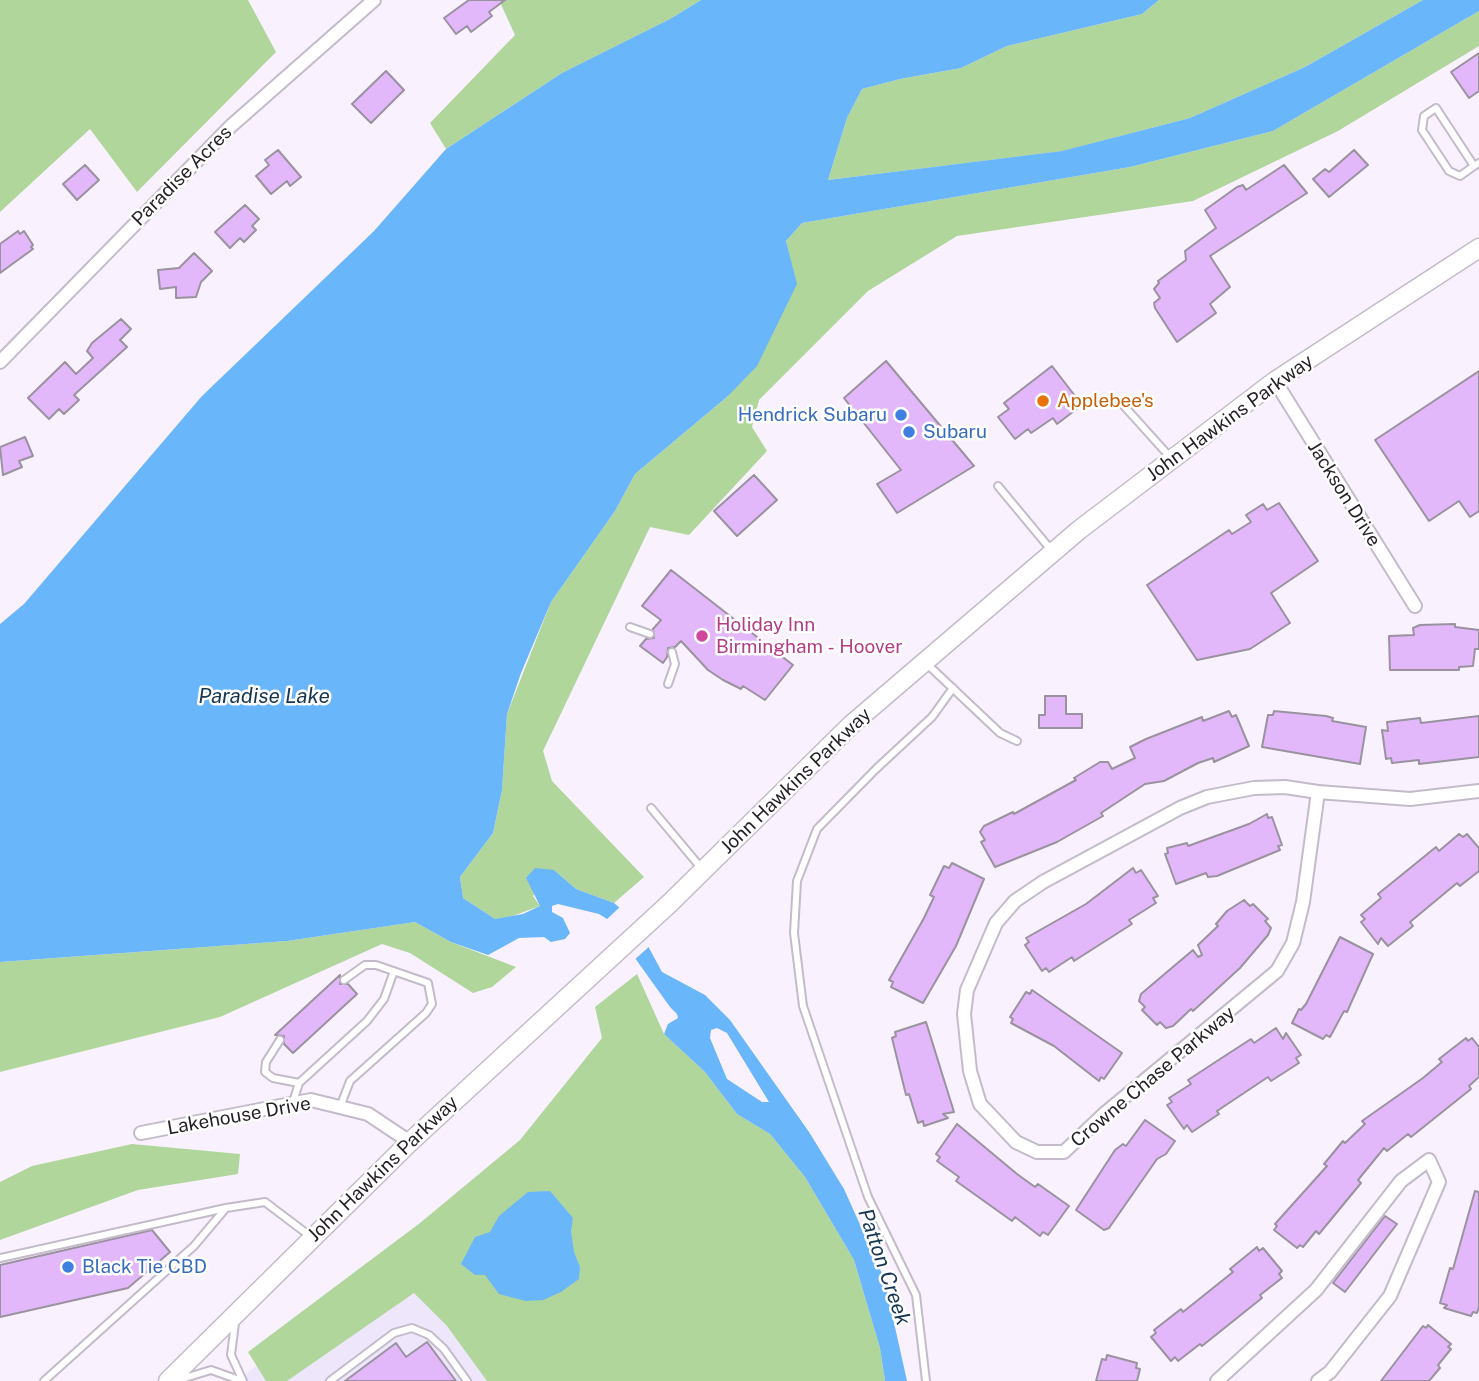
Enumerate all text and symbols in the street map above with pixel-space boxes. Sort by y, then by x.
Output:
street label: Paradise Acres [127,121,237,231]
street label: John Hawkins Parkway [1142,350,1318,486]
place label: Applebee's [1057,390,1154,412]
marker: Applebee's [1035,393,1051,409]
place label: Hendrick Subaru [738,404,887,426]
marker: Hendrick Subaru [893,407,909,423]
place label: Subaru [923,421,987,443]
marker: Subaru [901,424,917,440]
street label: Jackson Drive [1303,437,1385,551]
place label: Holiday Inn Birmingham - Hoover [716,614,903,658]
marker: Holiday Inn Birmingham - Hoover [694,628,710,644]
water label: Paradise Lake [198,684,330,710]
street label: John Hawkins Parkway [716,703,876,859]
street label: Crowne Chase Parkway [1066,1002,1240,1152]
street label: John Hawkins Parkway [303,1091,463,1247]
street label: Lakehouse Drive [165,1092,313,1140]
water label: Patton Creek [852,1205,916,1329]
place label: Black Tie CBD [82,1256,207,1278]
marker: Black Tie CBD [60,1259,76,1275]

